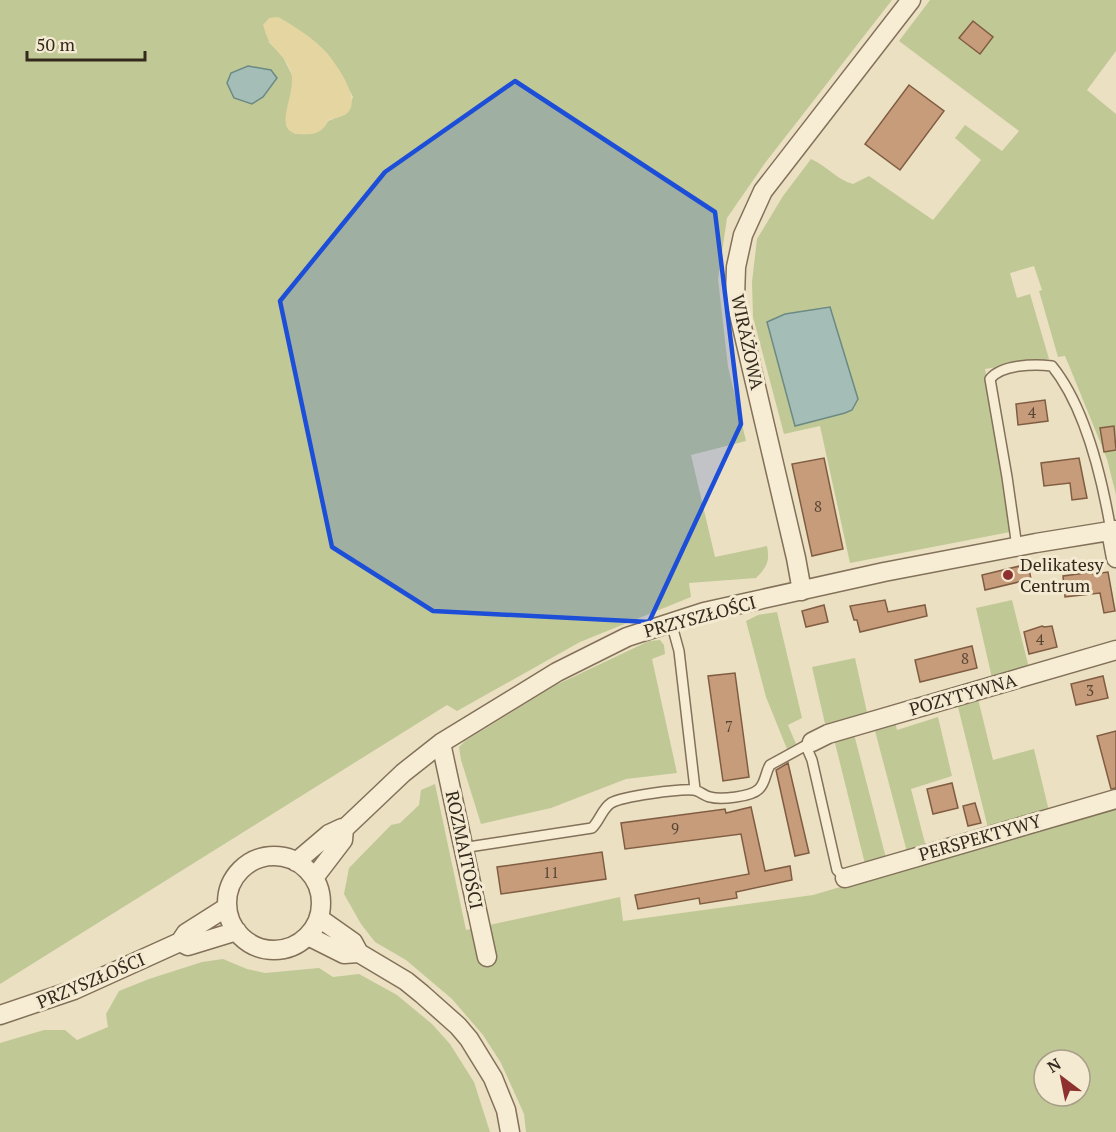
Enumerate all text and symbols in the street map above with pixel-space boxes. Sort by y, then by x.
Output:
scale bar [27,24,146,62]
text: 50 m [36,32,76,56]
street label: WIRAŻOWA [726,292,770,393]
house number: 4 [1028,402,1036,422]
house number: 8 [814,496,822,516]
place label: Delikatesy Centrum [1020,552,1105,597]
marker: Delikatesy Centrum [1001,568,1015,582]
street label: PRZYSZŁOŚCI [641,590,759,643]
house number: 4 [1036,629,1044,649]
house number: 8 [961,648,969,668]
street label: POZYTYWNA [906,667,1020,721]
house number: 3 [1086,680,1094,700]
house number: 7 [725,716,733,736]
street label: ROZMAITOŚCI [441,788,489,911]
street label: PERSPEKTYWY [916,808,1044,866]
house number: 9 [671,818,679,838]
house number: 11 [543,862,559,882]
street label: PRZYSZŁOŚCI [33,947,148,1014]
north arrow [1032,1048,1092,1108]
text: N [1043,1053,1065,1078]

